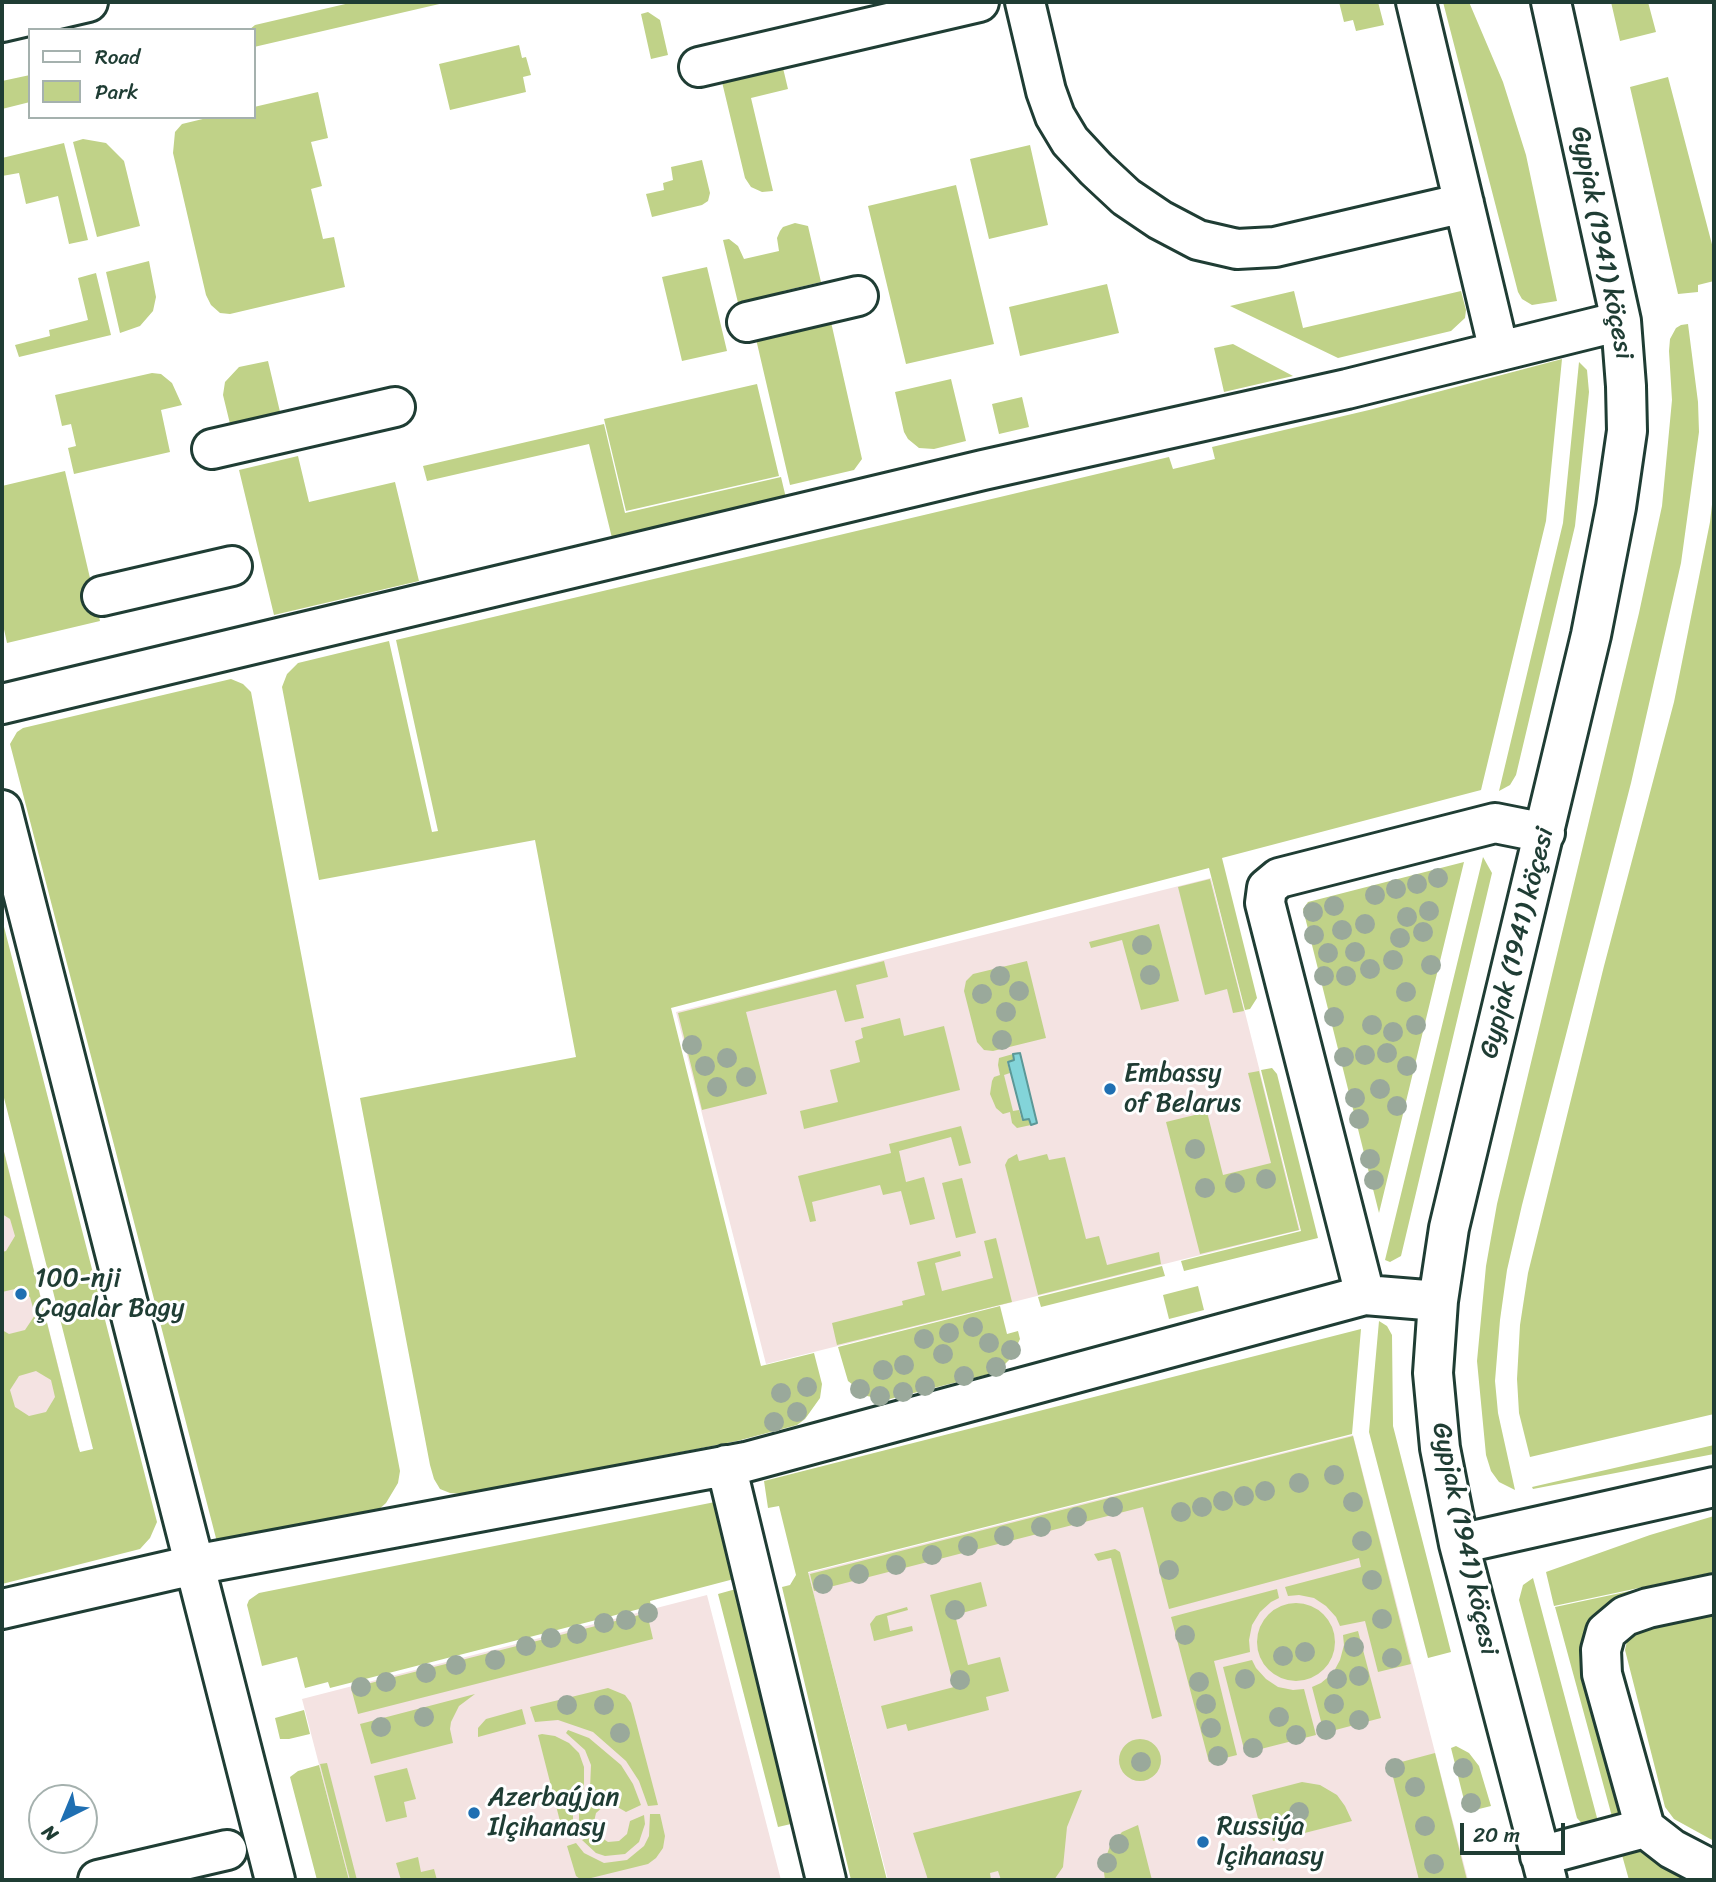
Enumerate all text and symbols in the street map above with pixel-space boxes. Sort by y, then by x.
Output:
legend [28,28,256,119]
text: Road [95,38,140,76]
text: Park [95,73,138,111]
street label: Gypjak (1941) köçesi [1563,124,1639,362]
street label: Gypjak (1941) köçesi [1474,824,1562,1062]
place label: Embassy of Belarus [1124,1058,1241,1120]
marker: Embassy of Belarus [1102,1081,1118,1097]
place label: 100-nji Çagalar Bagy [35,1263,184,1324]
marker: 100-nji Çagalar Bagy [13,1286,29,1302]
street label: Gypjak (1941) köçesi [1424,1420,1504,1658]
place label: Azerbaýjan Ilçihanasy [488,1782,619,1843]
north arrow [28,1784,98,1854]
marker: Azerbaýjan Ilçihanasy [466,1805,482,1821]
scale bar [1464,1808,1569,1852]
place label: Russiýa lçihanasy [1217,1811,1324,1872]
text: 20 m [1473,1816,1520,1854]
text: N [34,1817,66,1850]
marker: Russiýa lçihanasy [1195,1834,1211,1850]

